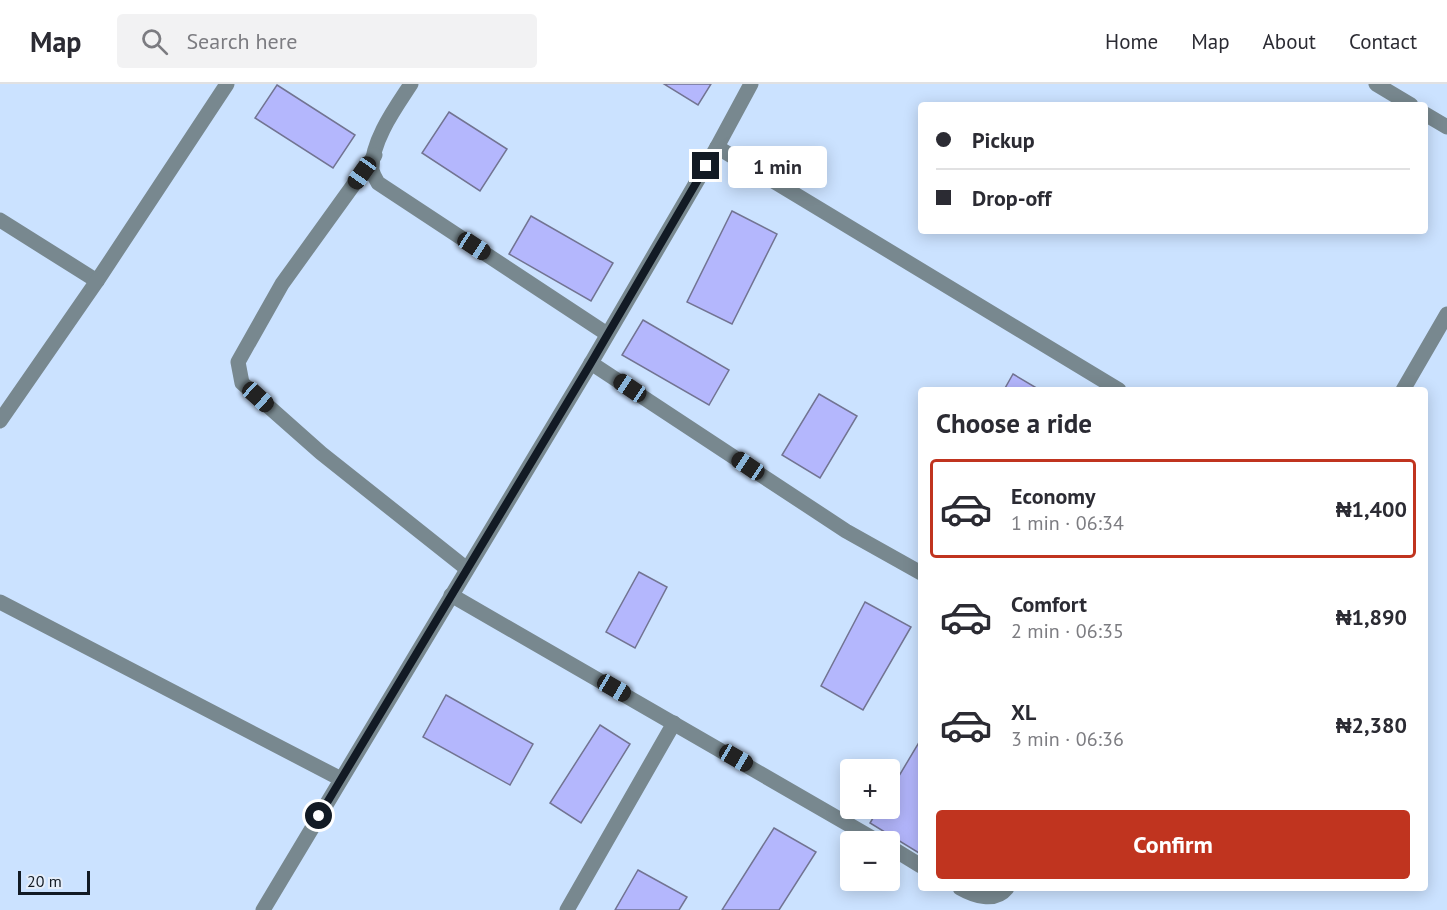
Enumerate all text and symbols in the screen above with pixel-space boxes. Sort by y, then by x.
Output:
search box [117,14,537,68]
text: Map [30,23,81,60]
icon: search [138,25,171,58]
text: Search here [186,27,297,55]
text: Home [1105,28,1158,55]
text: Map [1191,28,1230,55]
text: About [1263,28,1316,55]
text: Contact [1349,28,1417,55]
text: Pickup [972,126,1035,154]
callout: 1 min [727,145,826,187]
route end [692,152,719,179]
car [344,153,380,193]
text: 1 min [753,154,802,180]
text: Drop-off [972,184,1051,212]
car [454,229,494,263]
car [610,370,650,406]
car [239,378,277,416]
text: Choose a ride [936,406,1092,440]
car [728,448,768,484]
icon: car [939,482,993,536]
text: Economy [1011,482,1095,510]
text: ₦1,400 [1336,495,1407,523]
text: 1 min · 06:34 [1011,510,1124,536]
icon: car [939,590,993,644]
text: Comfort [1011,590,1087,618]
text: ₦1,890 [1336,603,1407,631]
text: 2 min · 06:35 [1011,618,1124,644]
car [594,671,634,705]
icon: car [939,698,993,752]
text: XL [1011,698,1036,726]
text: ₦2,380 [1336,711,1407,739]
text: 3 min · 06:36 [1011,726,1124,752]
car [716,741,756,775]
map controls [840,759,900,891]
button: + [840,759,900,819]
route start [305,802,332,829]
button: Confirm [936,810,1410,879]
button: − [840,831,900,891]
scale bar [18,868,90,896]
text: 20 m [27,871,62,891]

